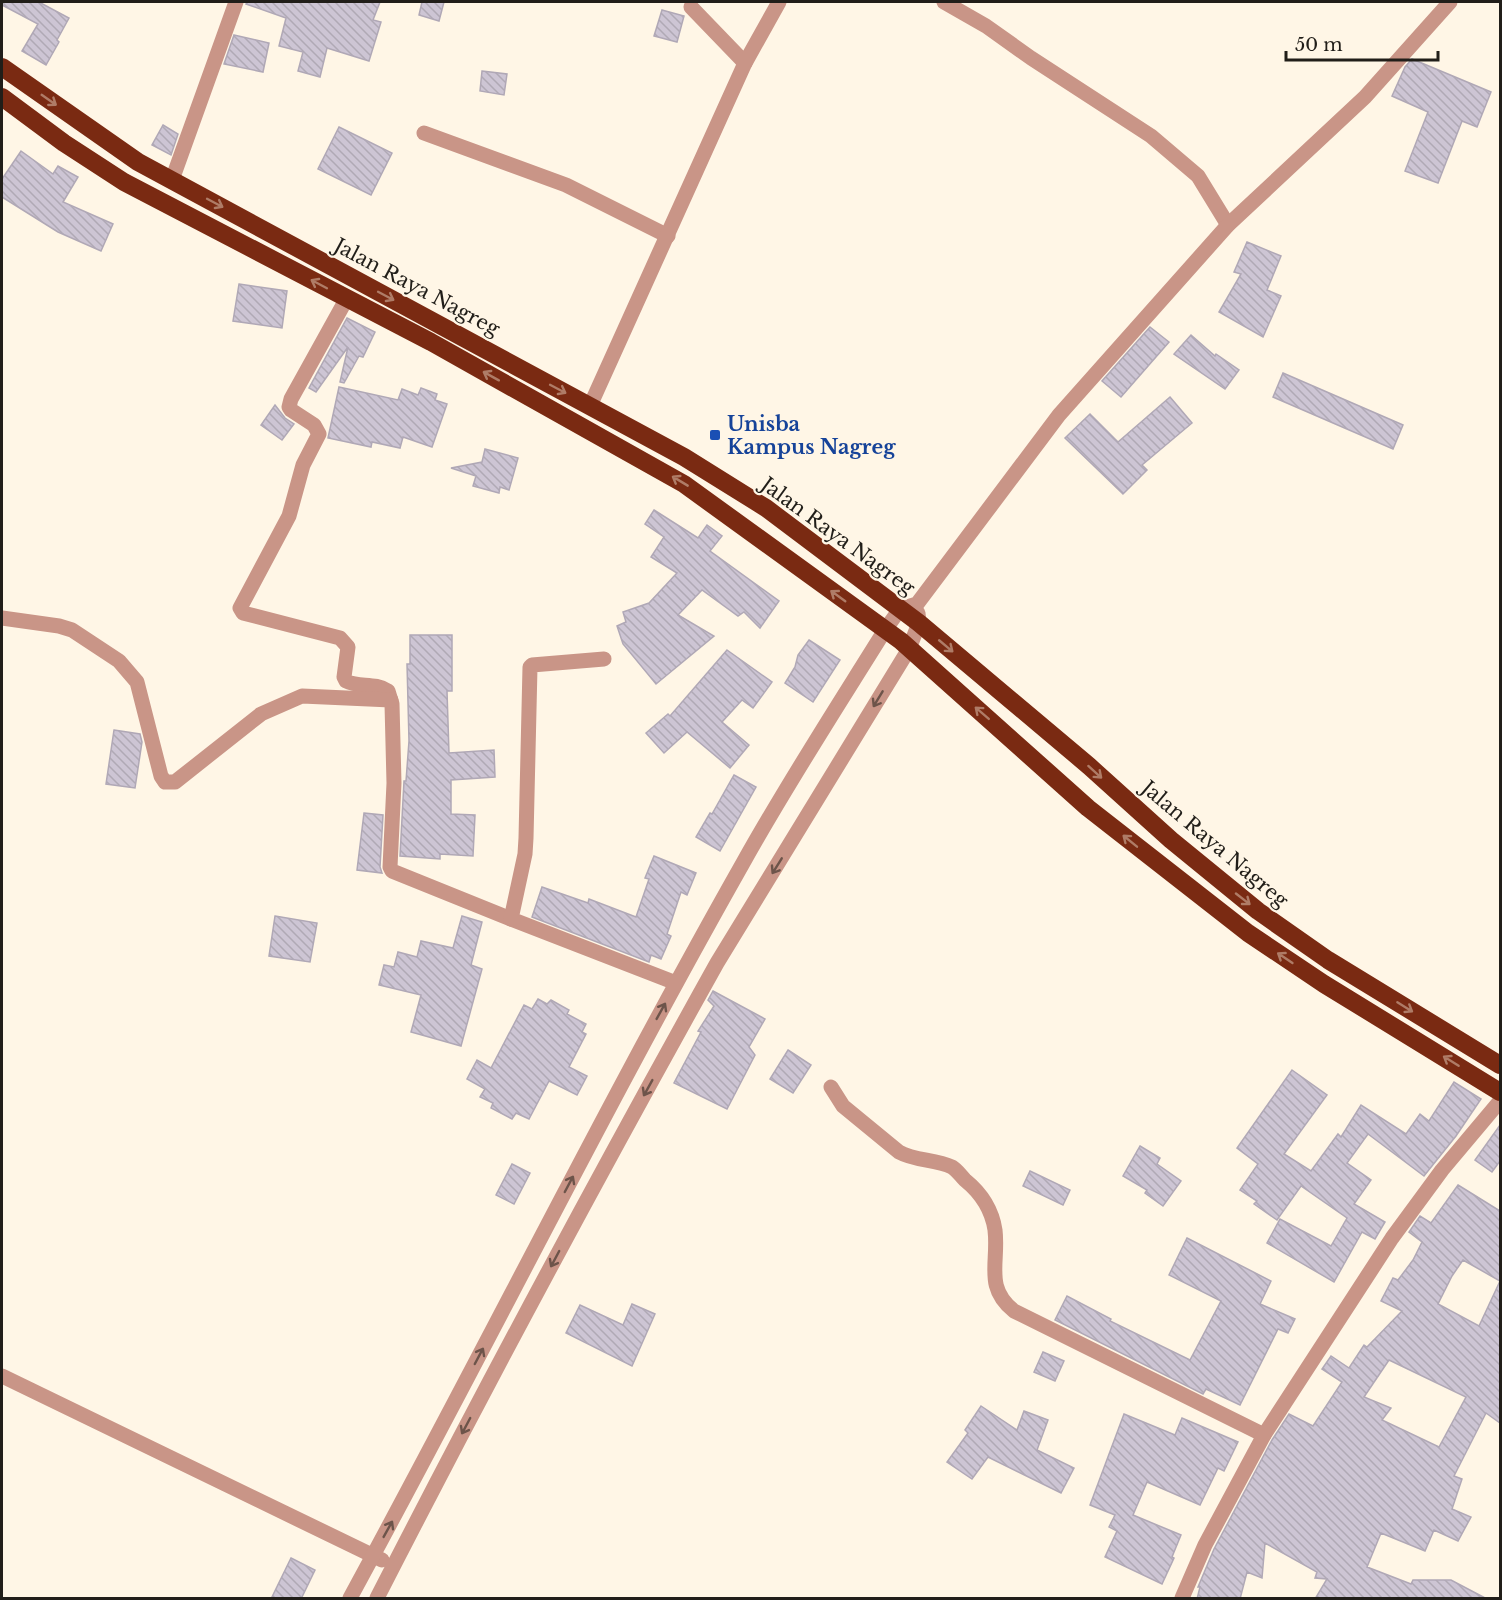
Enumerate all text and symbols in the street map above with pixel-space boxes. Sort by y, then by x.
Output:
scale bar [1286,24,1438,62]
text: 50 m [1295,34,1343,56]
one-way arrow [41,94,57,106]
one-way arrow [205,198,223,209]
street label: Jalan Raya Nagreg [327,232,505,341]
one-way arrow [311,278,329,289]
one-way arrow [377,290,394,302]
one-way arrow [483,369,500,381]
one-way arrow [548,384,566,395]
place label: Unisba Kampus Nagreg [727,412,896,459]
marker: Unisba Kampus Nagreg [708,428,722,442]
street label: Jalan Raya Nagreg [754,470,920,600]
one-way arrow [672,475,689,487]
one-way arrow [830,589,846,602]
one-way arrow [938,639,954,652]
one-way arrow [872,690,884,707]
one-way arrow [975,706,990,720]
one-way arrow [1087,765,1102,779]
street label: Jalan Raya Nagreg [1134,774,1294,913]
one-way arrow [1122,834,1138,847]
one-way arrow [771,857,783,874]
one-way arrow [1234,893,1250,905]
one-way arrow [1278,952,1294,964]
one-way arrow [1396,1002,1413,1014]
one-way arrow [655,1003,667,1020]
one-way arrow [1443,1055,1460,1067]
one-way arrow [642,1078,653,1096]
one-way arrow [564,1175,576,1193]
one-way arrow [549,1250,561,1267]
one-way arrow [474,1348,485,1366]
one-way arrow [460,1417,472,1434]
one-way arrow [383,1520,394,1538]

